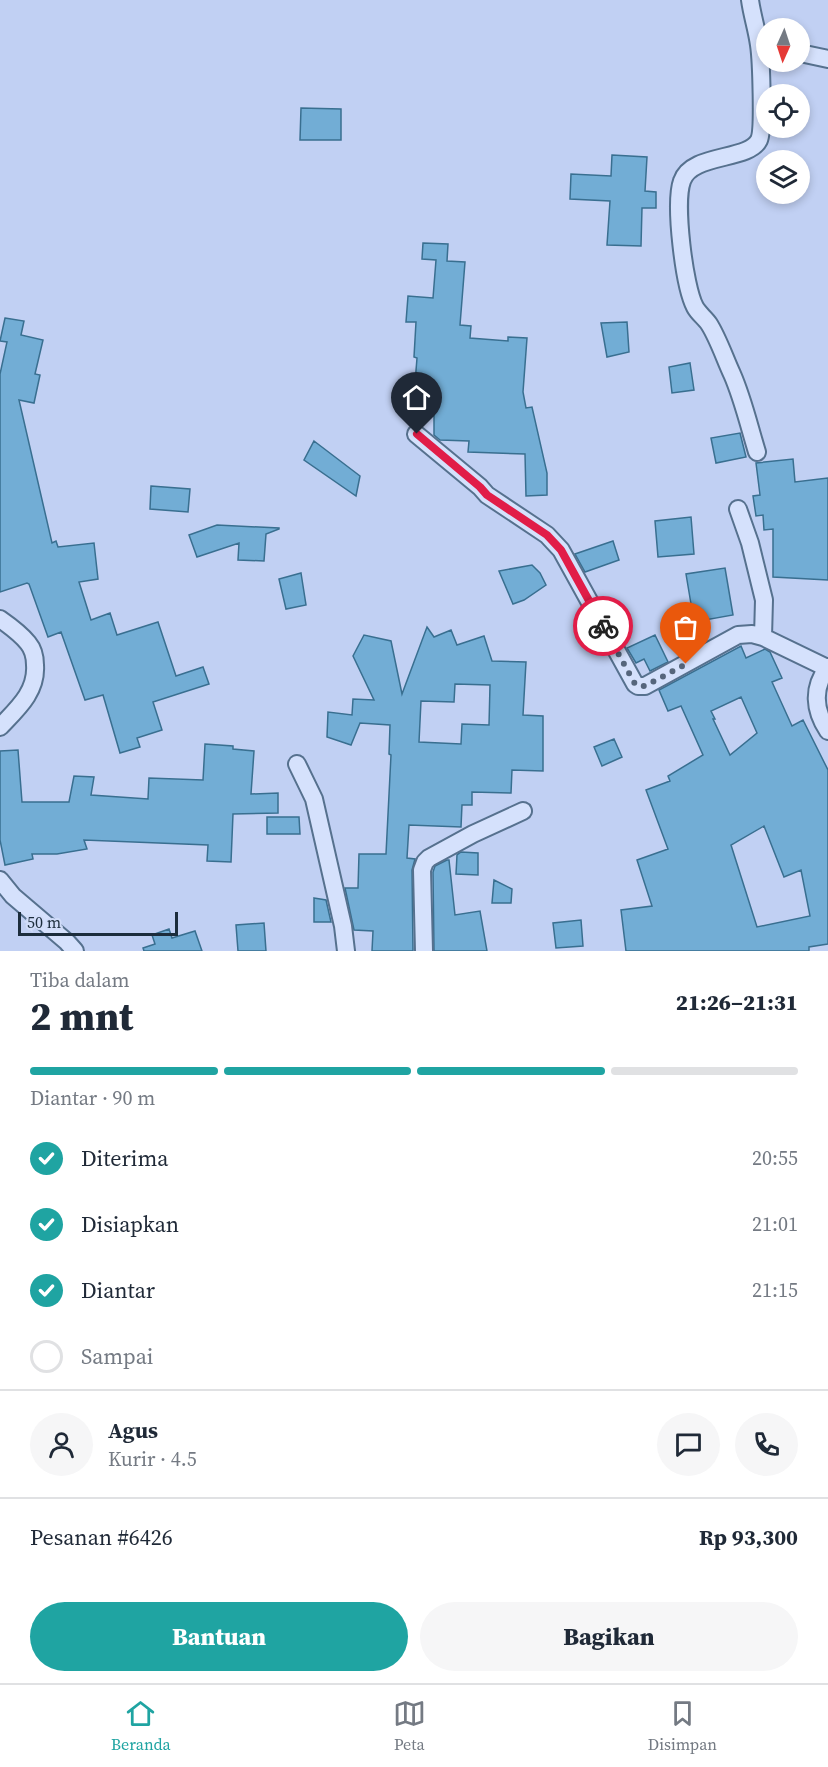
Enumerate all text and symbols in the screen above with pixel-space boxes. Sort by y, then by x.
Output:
north arrow [756,18,810,72]
map controls [756,18,810,204]
button: locate [756,84,810,138]
button: layers [756,150,810,204]
pin [391,372,442,434]
icon: home [400,381,433,414]
courier [573,596,633,656]
pin [660,602,711,664]
icon: bike [587,610,620,643]
icon: bag [669,611,702,644]
scale bar [18,909,178,936]
text: 50 m [27,911,61,933]
text: Tiba dalam [30,966,130,994]
text: 21:26–21:31 [676,987,798,1017]
text: 2 mnt [30,990,133,1043]
text: Diantar · 90 m [30,1084,155,1112]
icon: check [30,1142,63,1175]
text: Diterima [81,1143,168,1173]
text: 20:55 [752,1144,798,1172]
icon: check [30,1208,63,1241]
text: Disiapkan [81,1209,179,1239]
text: 21:01 [752,1210,798,1238]
icon: check [30,1274,63,1307]
text: Diantar [81,1275,155,1305]
text: 21:15 [752,1276,798,1304]
text: Sampai [81,1341,153,1371]
button: person [30,1413,93,1476]
button: chat [657,1413,720,1476]
button: phone [735,1413,798,1476]
text: Agus [108,1415,158,1445]
text: Kurir · 4.5 [108,1445,197,1473]
text: Pesanan #6426 [30,1522,173,1552]
text: Rp 93,300 [699,1522,798,1552]
button: Bantuan [30,1602,408,1671]
button: Bagikan [420,1602,798,1671]
tab: Beranda [111,1697,171,1755]
tab: Peta [393,1697,426,1755]
tab: Disimpan [648,1697,717,1755]

